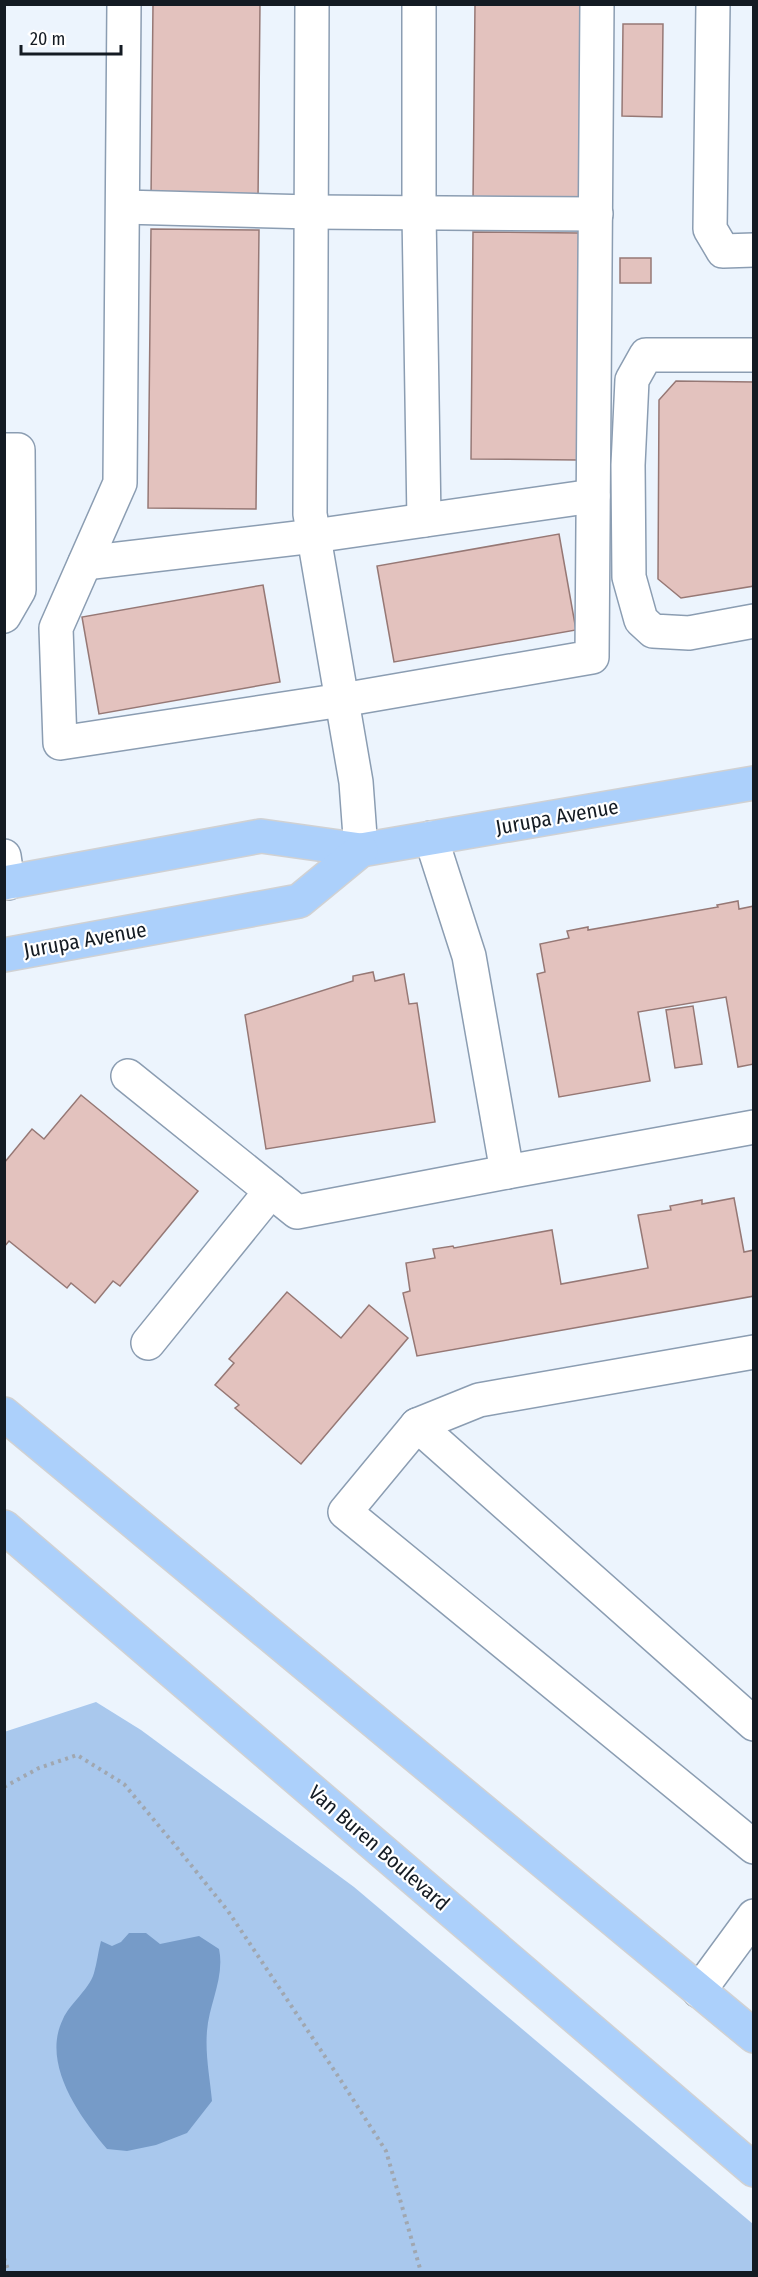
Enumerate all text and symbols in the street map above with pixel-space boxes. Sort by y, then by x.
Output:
scale bar [21,18,122,56]
text: 20 m [30,28,65,50]
street label: Jurupa Avenue [494,793,620,841]
street label: Jurupa Avenue [22,916,148,964]
street label: Van Buren Boulevard [303,1780,455,1916]

